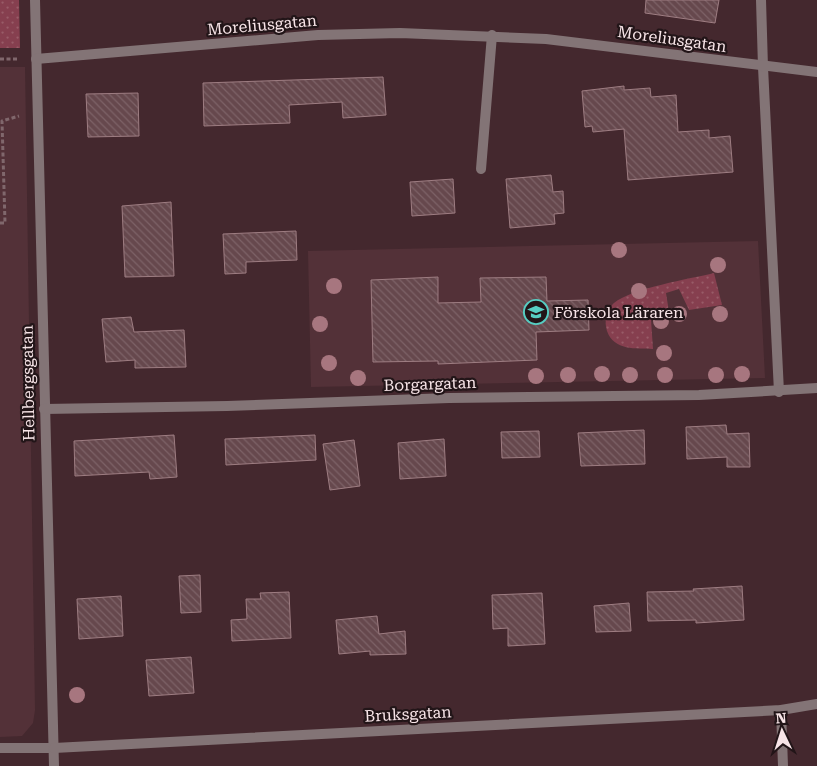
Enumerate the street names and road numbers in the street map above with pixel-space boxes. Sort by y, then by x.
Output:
street label: Moreliusgatan [206,11,318,39]
street label: Moreliusgatan [616,22,728,56]
street label: Hellbergsgatan [17,325,39,441]
street label: Borgargatan [383,373,477,395]
street label: Bruksgatan [364,702,452,726]

